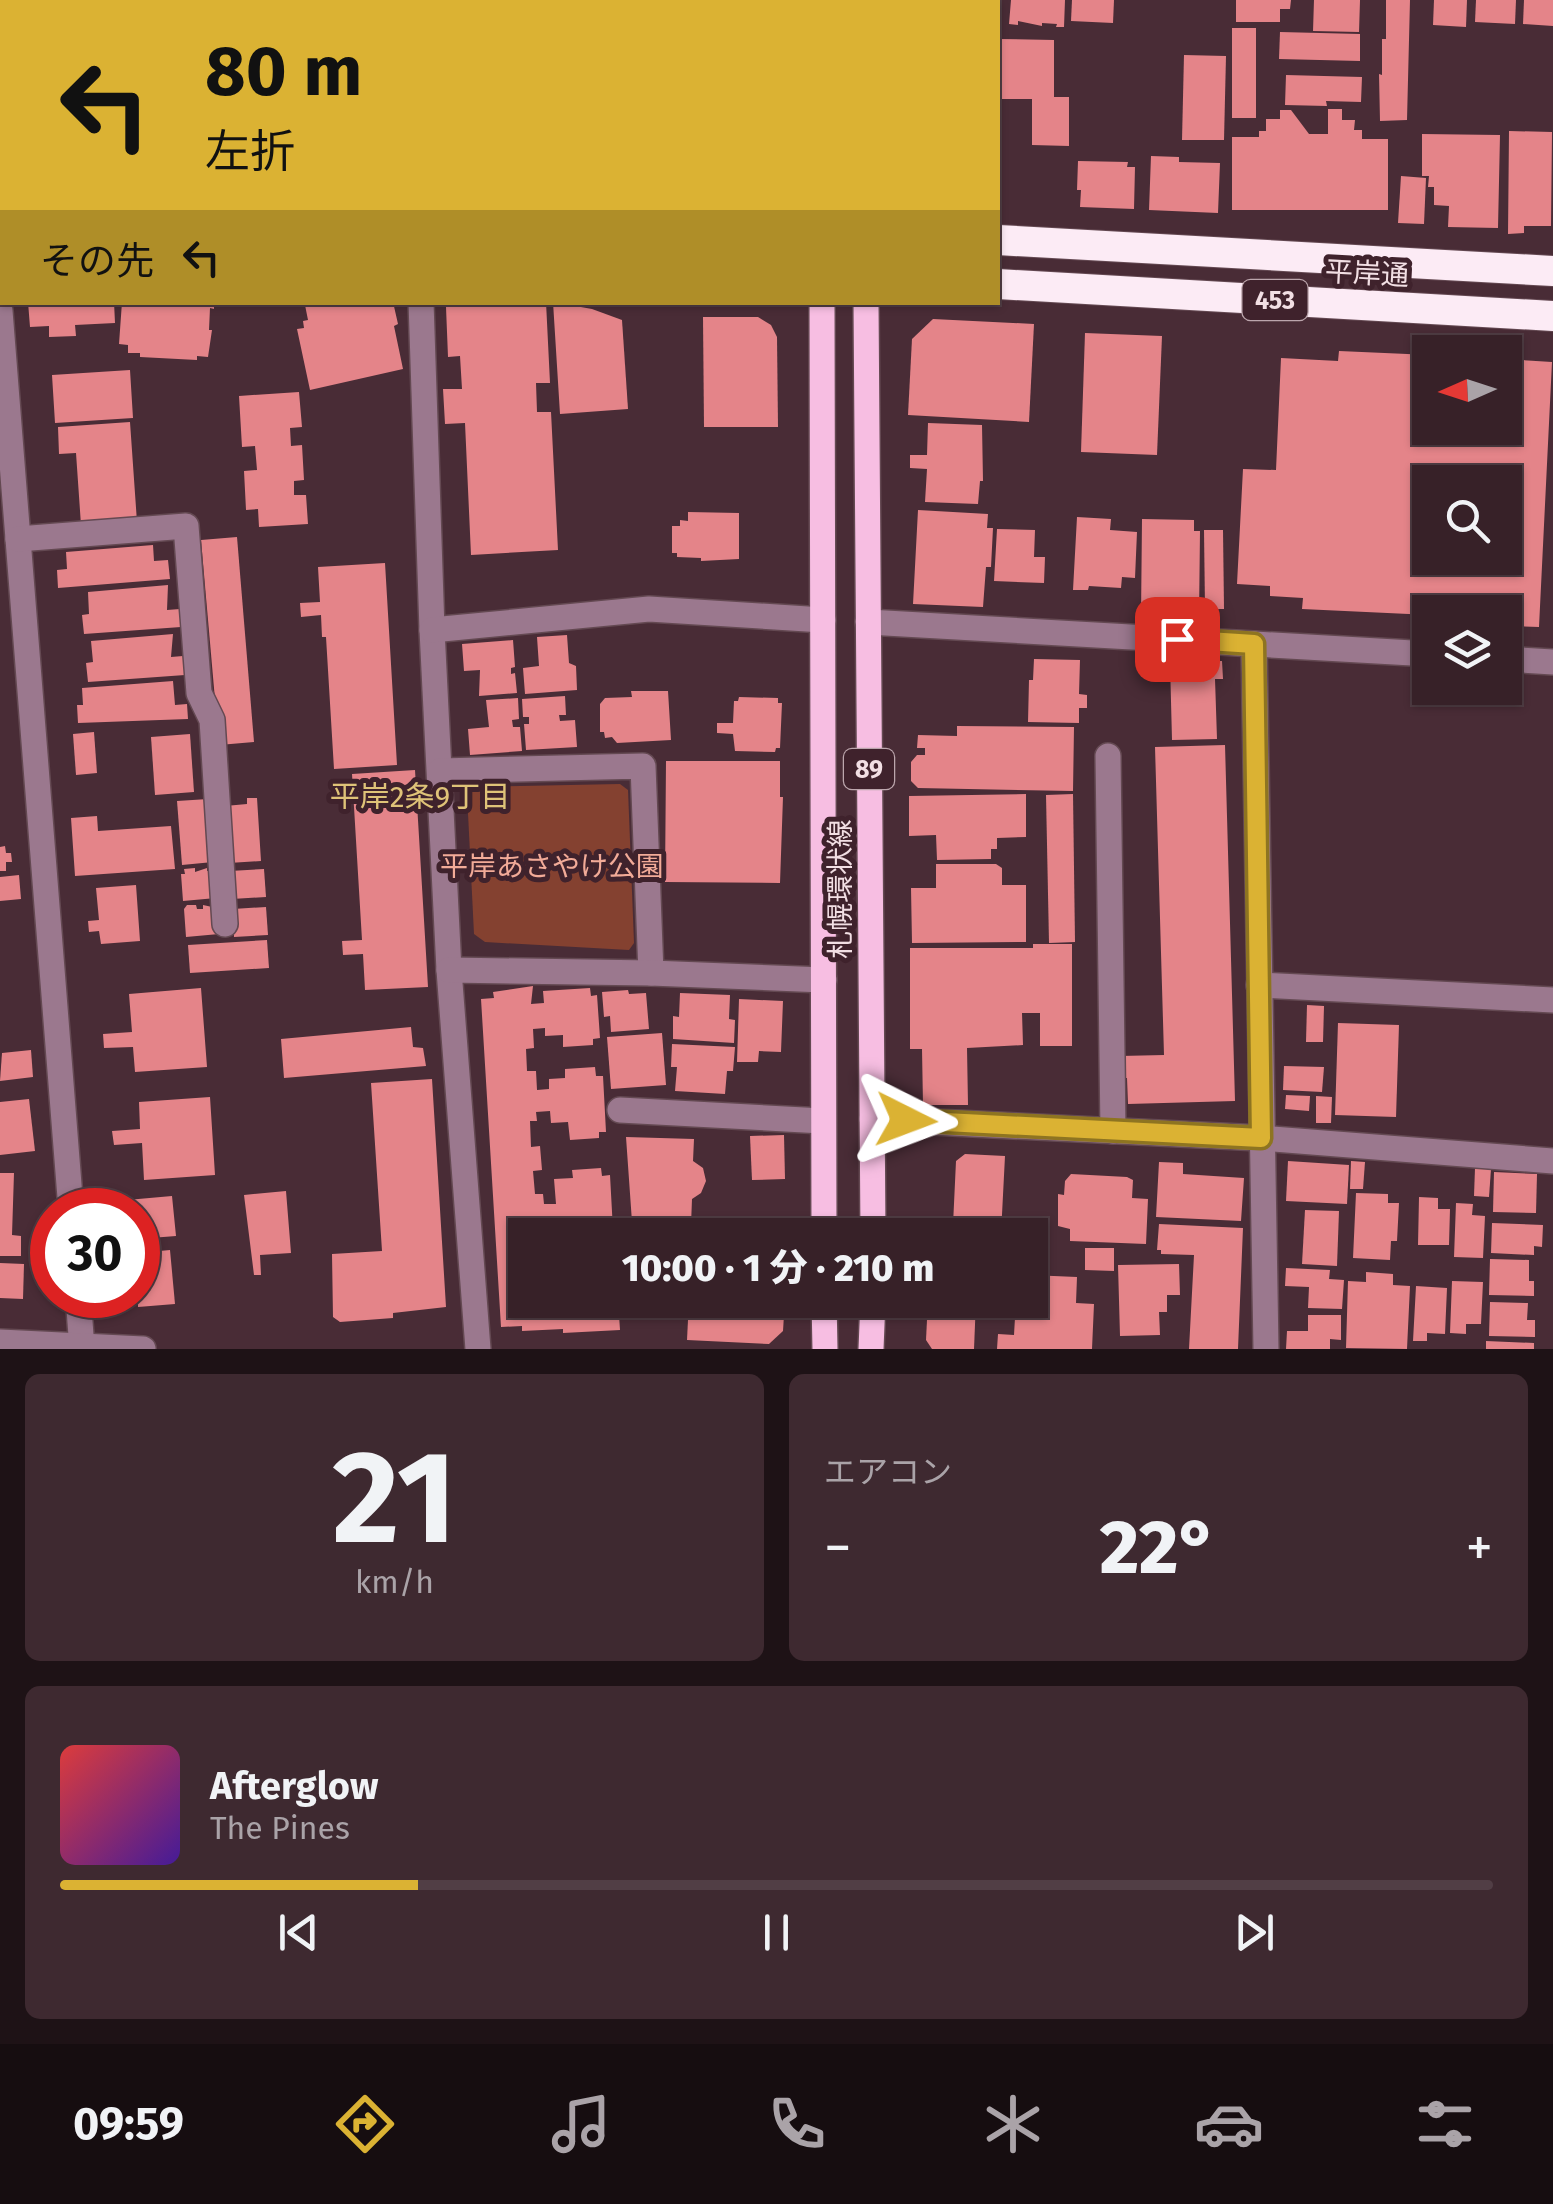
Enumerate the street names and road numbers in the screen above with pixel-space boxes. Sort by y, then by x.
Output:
street label: 平岸通 [1324,255,1410,292]
road number: 453 [1242,280,1308,320]
road number: 89 [844,749,894,789]
street label: 札幌環状線 [824,819,857,959]

